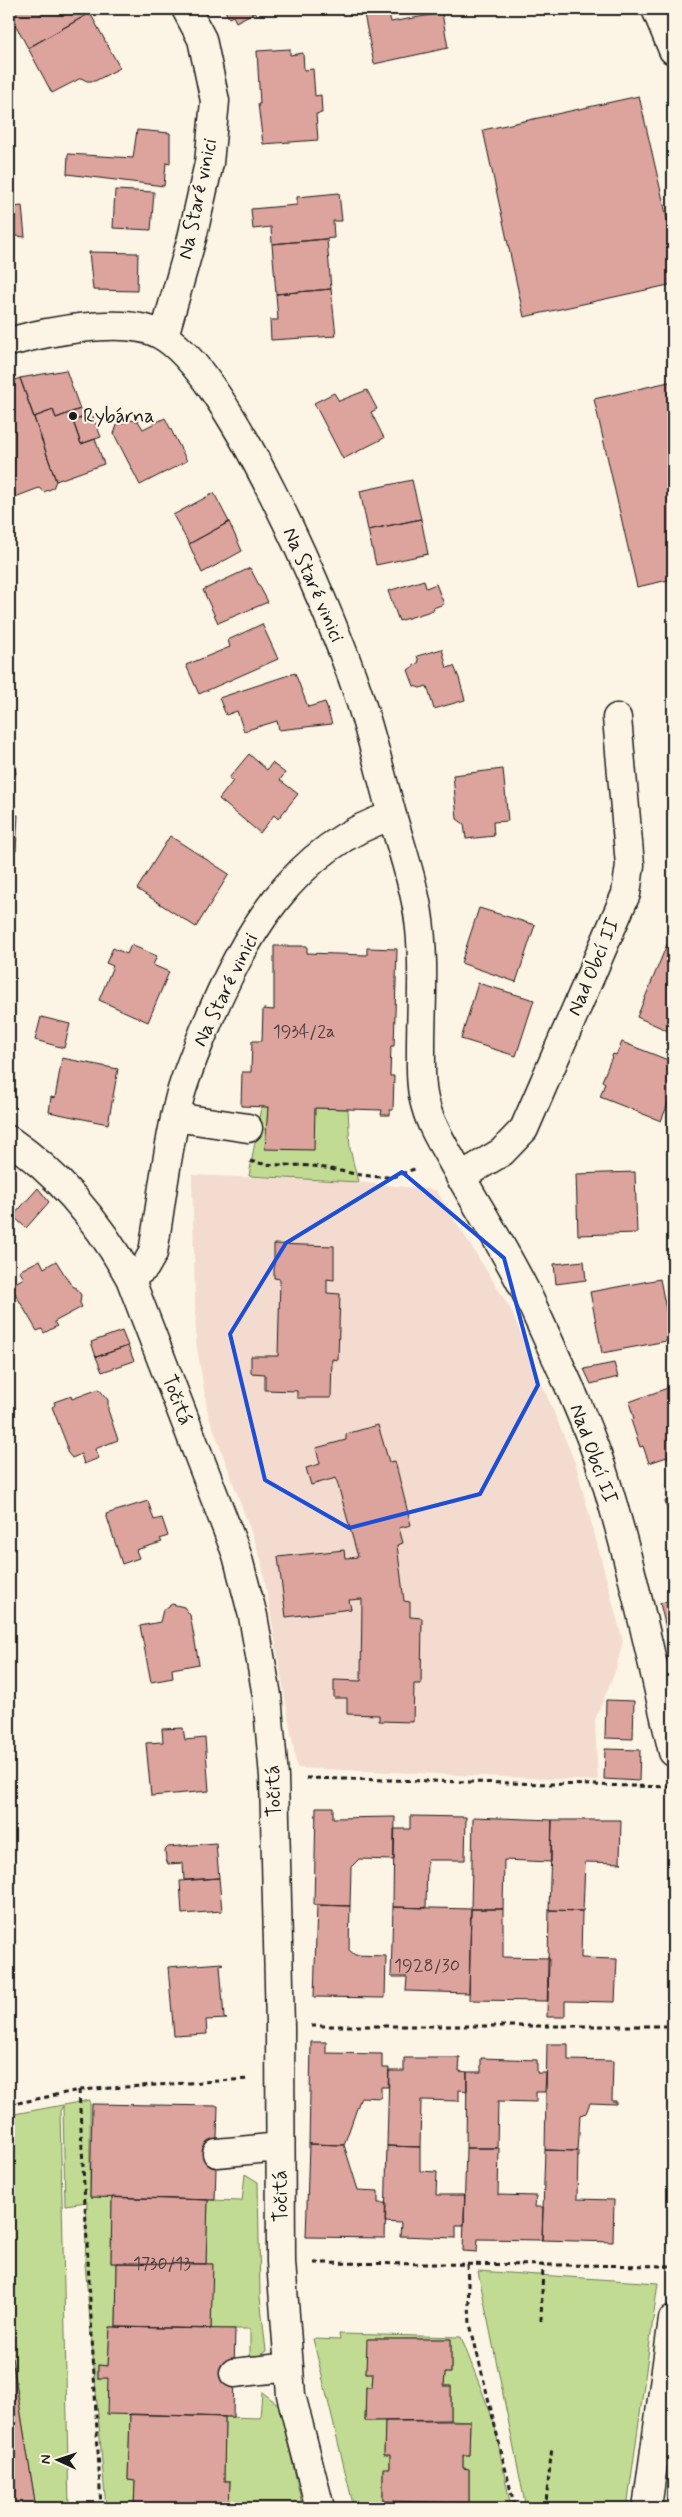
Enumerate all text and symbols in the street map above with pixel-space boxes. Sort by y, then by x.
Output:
street label: Na Staré vinici [172,136,224,262]
place label: Rybárna [83,403,155,430]
marker: Rybárna [67,410,79,422]
street label: Na Staré vinici [276,523,350,647]
street label: Nad Obcí II [561,913,627,1020]
street label: Na Staré vinici [187,929,265,1051]
house number: 1934/2a [273,1020,335,1044]
street label: Točitá [155,1371,199,1429]
street label: Nad Obcí II [563,1400,624,1508]
street label: Točitá [260,1765,288,1817]
house number: 1928/30 [394,1954,460,1978]
street label: Točitá [267,2170,295,2222]
house number: 1730/13 [133,2252,191,2276]
north arrow [32,2434,82,2484]
text: N [37,2454,55,2465]

